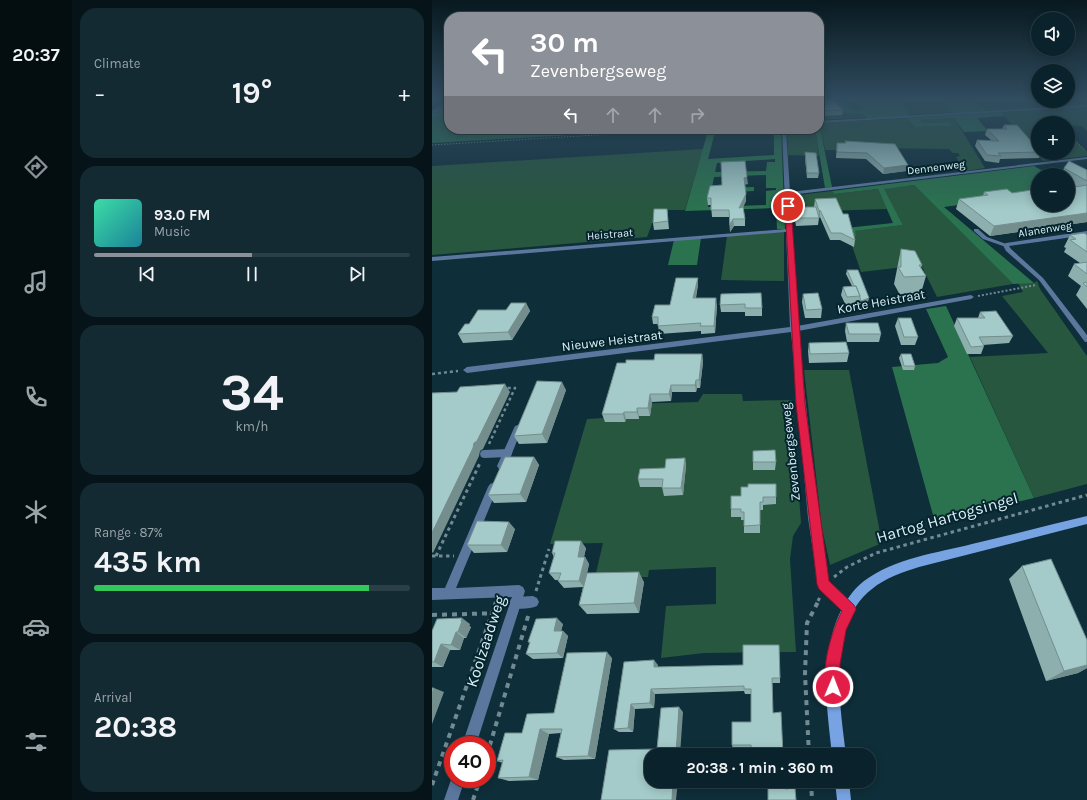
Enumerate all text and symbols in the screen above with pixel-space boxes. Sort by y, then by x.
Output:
map controls [1031,12,1075,212]
button: sound [1031,12,1075,56]
text: 30 m [530,26,599,59]
icon: left [464,28,516,80]
text: 20:37 [12,44,60,66]
text: Climate [94,56,140,71]
text: Zevenbergseweg [530,60,666,82]
button: layers [1031,64,1075,108]
text: 19° [232,75,272,111]
text: − [94,81,106,107]
text: + [398,81,410,107]
icon: left [560,104,582,126]
icon: ahead [602,104,624,126]
icon: ahead [644,104,666,126]
icon: right [686,104,708,126]
button: + [1031,116,1075,160]
icon: directions [22,153,50,181]
street label: Dennenweg [906,157,967,178]
button: − [1031,168,1075,212]
pin [771,189,805,223]
icon: arrive [777,195,799,217]
text: 93.0 FM [154,206,210,224]
street label: Alanenweg [1017,219,1074,240]
text: Music [154,224,190,239]
street label: Heistraat [586,226,634,243]
icon: previous [136,263,158,285]
icon: pause [241,263,263,285]
icon: next [346,263,368,285]
icon: music [22,268,50,296]
street label: Korte Heistraat [836,286,926,317]
street label: Nieuwe Heistraat [561,327,663,354]
text: 34 [220,362,284,423]
icon: phone [22,383,50,411]
street label: Zevenbergseweg [778,401,803,502]
text: km/h [236,419,268,434]
street label: Hartog Hartogsingel [874,488,1020,547]
icon: climate [22,498,50,526]
text: Range · 87% [94,525,163,540]
text: 435 km [94,544,202,580]
street label: Koolzaadweg [462,593,509,689]
icon: car [22,613,50,641]
position arrow [812,666,854,708]
text: Arrival [94,690,132,705]
text: 20:38 [94,709,177,745]
icon: filters [22,728,50,756]
speed limit sign: 40 [444,736,496,788]
text: 20:38 · 1 min · 360 m [687,759,833,777]

